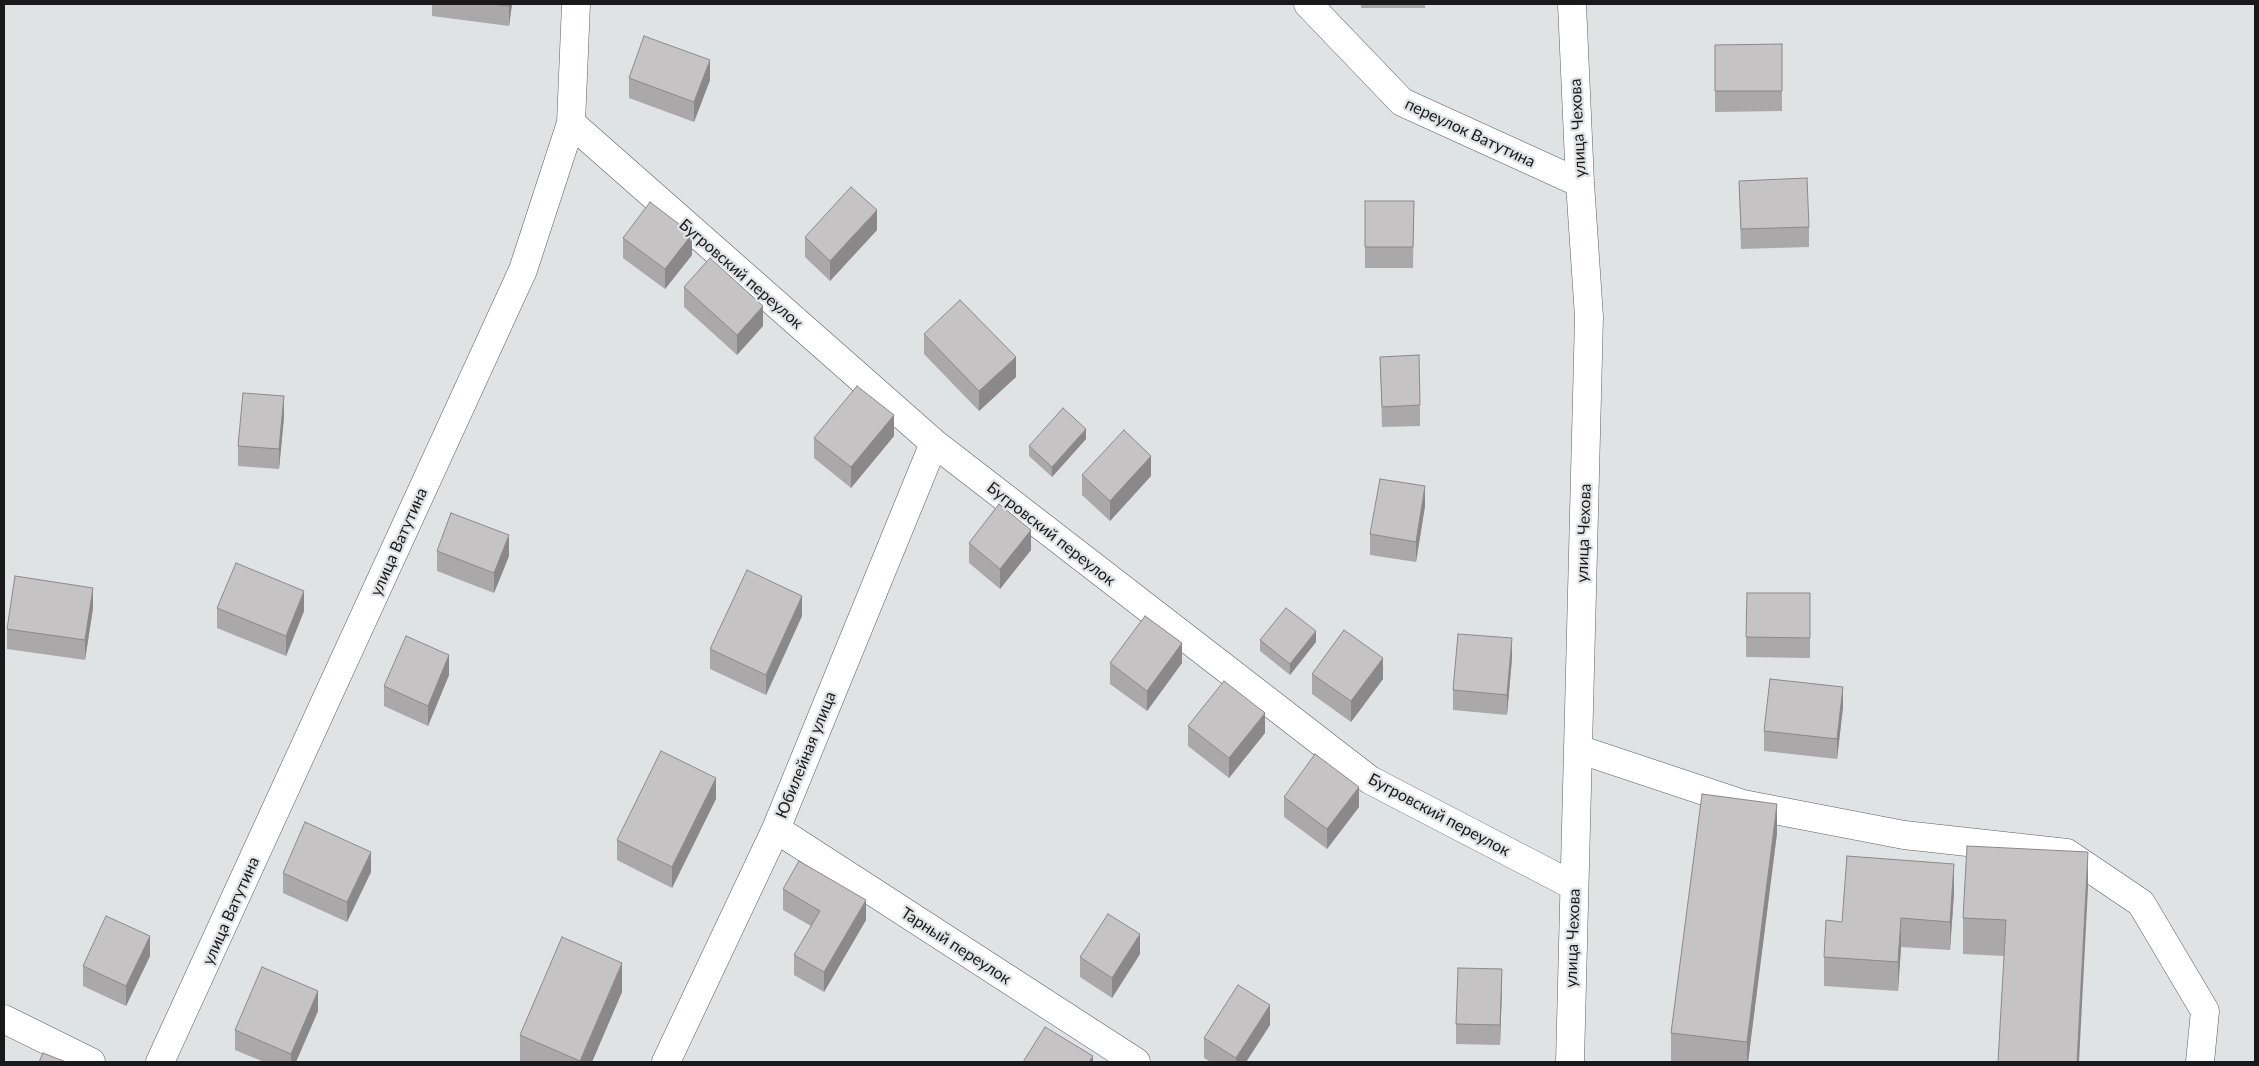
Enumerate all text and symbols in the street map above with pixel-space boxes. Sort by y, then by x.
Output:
street label: улица Чехова [1566,78,1590,178]
street label: переулок Ватутина [1402,94,1538,172]
street label: Бугровский переулок [675,215,807,333]
street label: Бугровский переулок [983,478,1119,590]
street label: улица Чехова [1573,483,1595,583]
street label: улица Ватутина [367,485,431,599]
street label: Юбилейная улица [772,689,840,821]
street label: Бугровский переулок [1365,770,1513,860]
street label: улица Ватутина [199,854,263,968]
street label: улица Чехова [1562,888,1584,988]
street label: Тарный переулок [897,903,1015,989]

